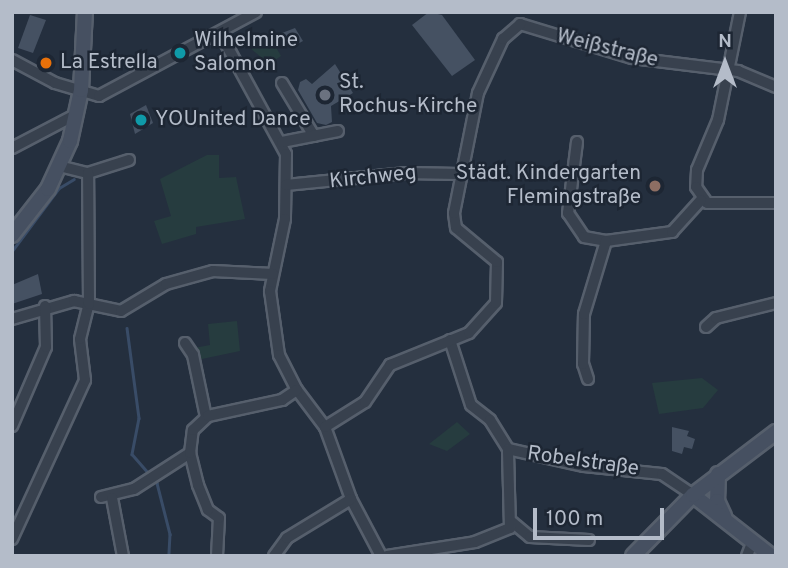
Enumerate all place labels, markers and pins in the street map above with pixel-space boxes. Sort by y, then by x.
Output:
place label: Wilhelmine Salomon [194,28,298,78]
marker: Wilhelmine Salomon [172,45,188,61]
place label: La Estrella [60,50,158,76]
marker: La Estrella [38,55,54,71]
place label: St. Rochus-Kirche [339,70,477,120]
marker: St. Rochus-Kirche [317,87,333,103]
place label: YOUnited Dance [155,107,311,133]
marker: YOUnited Dance [133,112,149,128]
place label: Städt. Kindergarten Flemingstraße [456,161,641,211]
marker: Städt. Kindergarten Flemingstraße [647,178,663,194]

